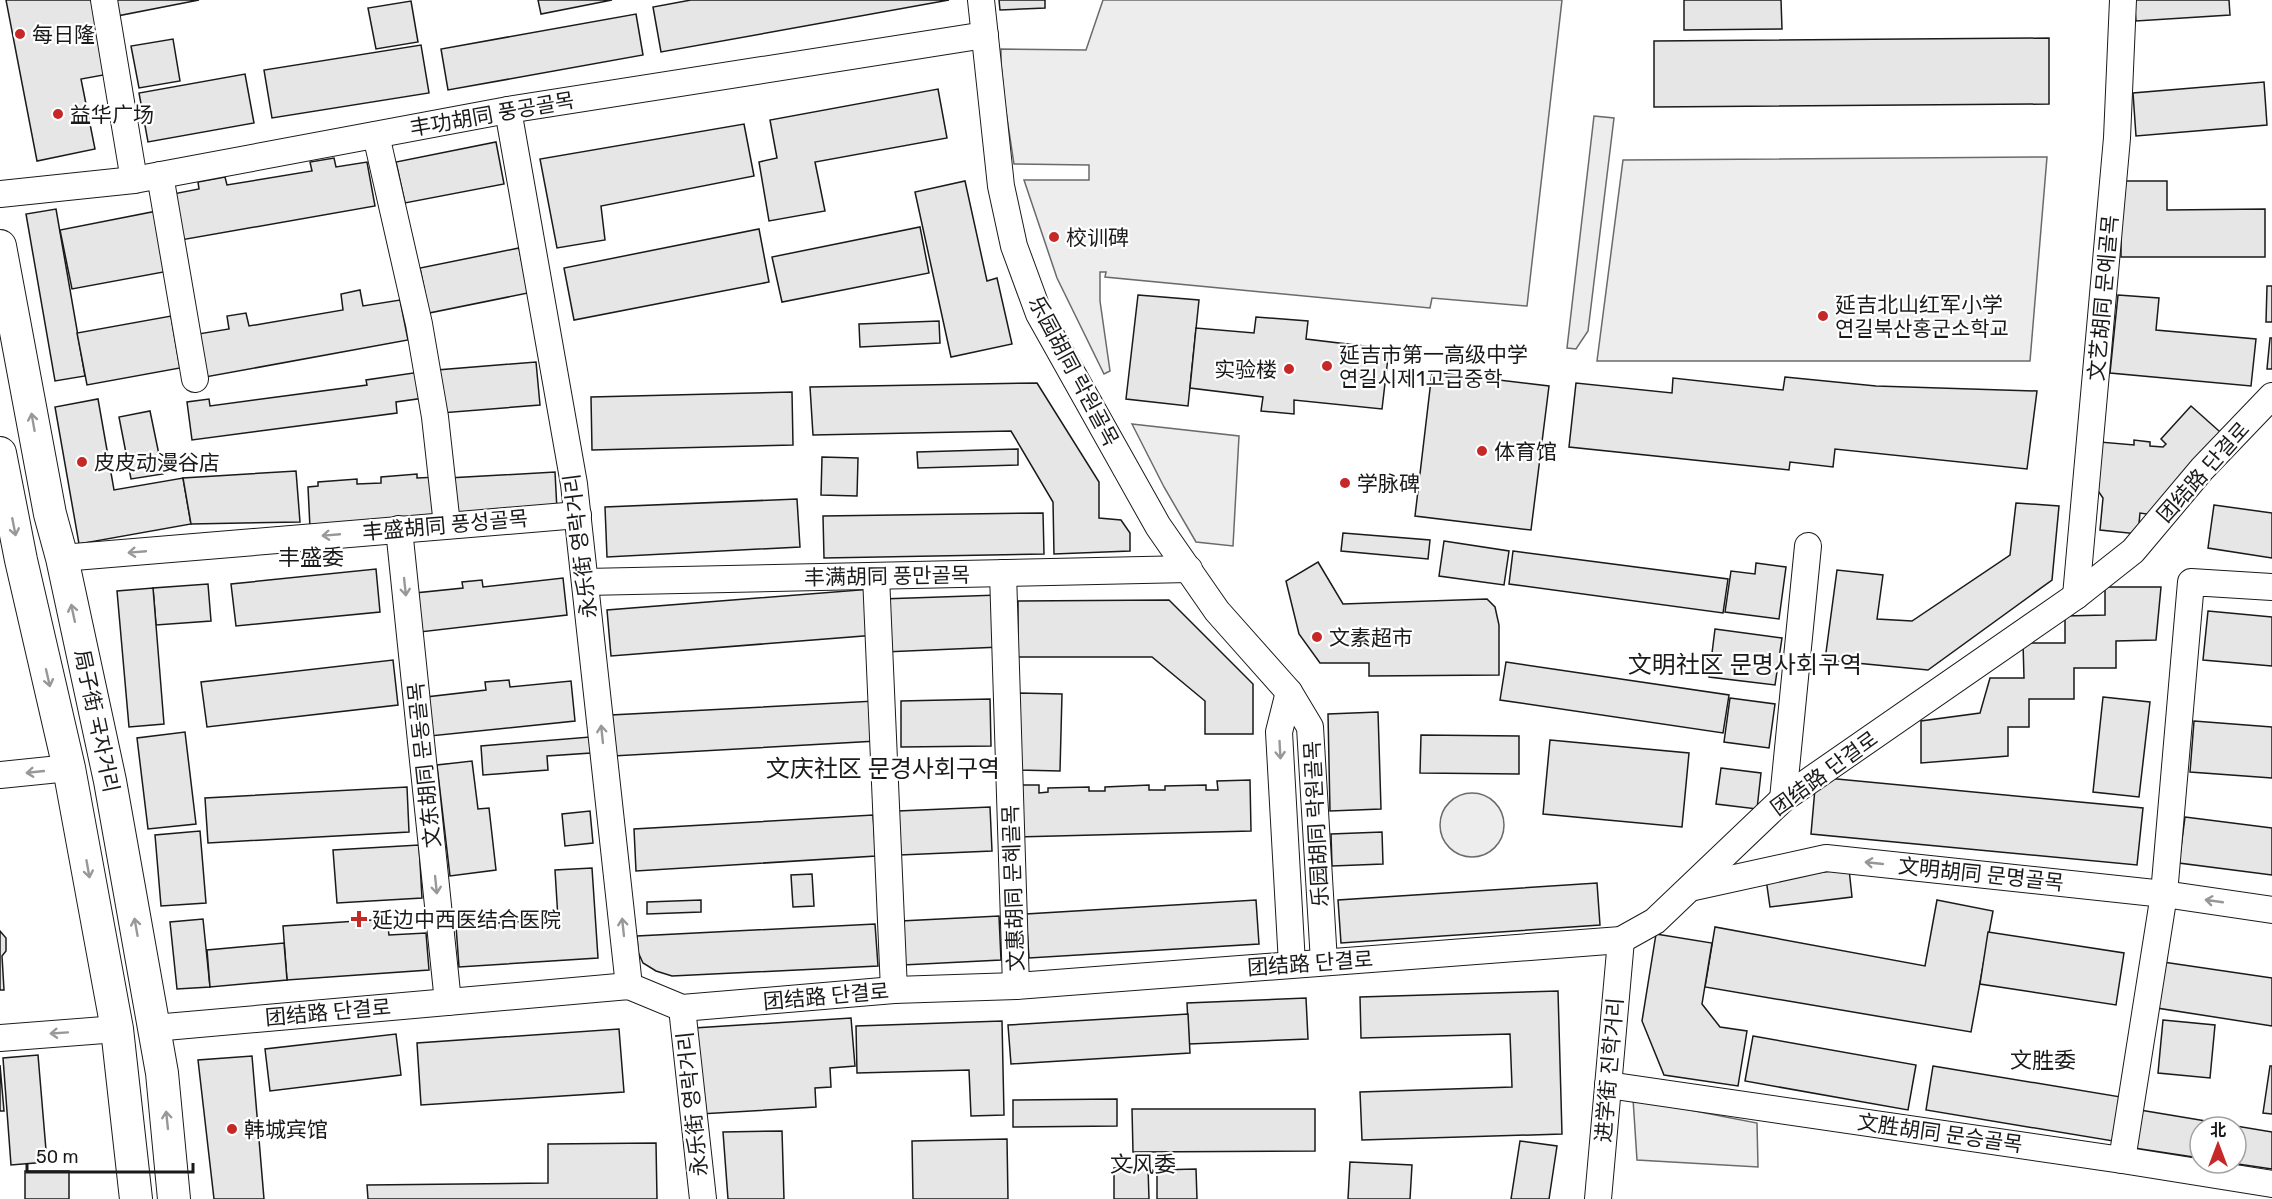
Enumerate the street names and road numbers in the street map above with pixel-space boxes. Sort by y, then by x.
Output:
street label: 丰功胡同 풍공골목 [408,87,576,141]
street label: 文艺胡同 문예골목 [2083,214,2123,382]
street label: 乐园胡同 락원골목 [1024,292,1124,450]
street label: 团结路 단결로 [2152,417,2254,527]
street label: 永乐街 영락거리 [559,472,601,620]
street label: 丰盛胡同 풍성골목 [361,505,529,545]
street label: 丰满胡同 풍만골목 [804,562,970,590]
street label: 局子街 국자거리 [70,647,124,795]
street label: 文东胡同 문동골목 [403,681,445,849]
street label: 团结路 단결로 [1766,726,1882,820]
street label: 乐园胡同 락원골목 [1299,740,1333,908]
street label: 文惠胡同 문혜골목 [998,804,1028,972]
street label: 文明胡同 문명골목 [1897,853,2065,895]
street label: 团结路 단결로 [1246,946,1374,980]
street label: 团结路 단결로 [762,978,890,1014]
street label: 团结路 단결로 [264,994,392,1030]
street label: 进学街 진학거리 [1590,996,1628,1144]
street label: 永乐街 영락거리 [672,1030,712,1178]
street label: 文胜胡同 문승골목 [1856,1109,2024,1157]

